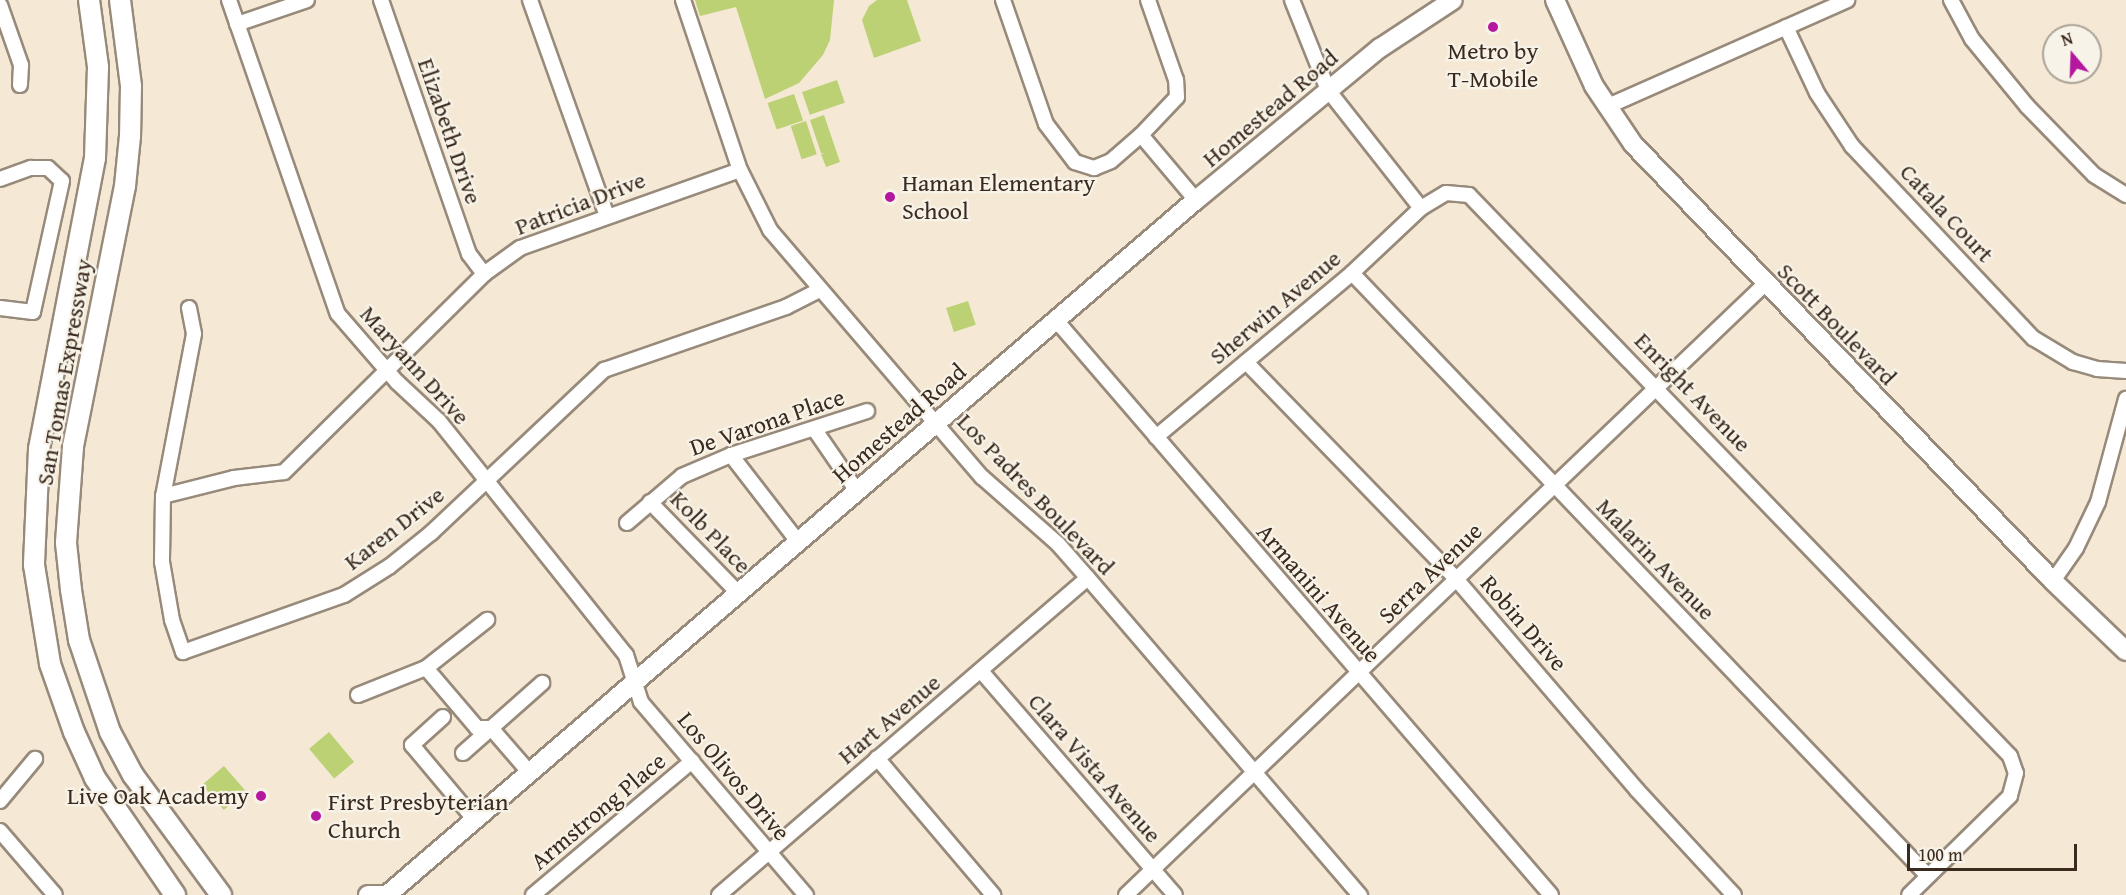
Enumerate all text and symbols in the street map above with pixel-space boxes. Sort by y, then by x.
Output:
marker: Metro by T-Mobile [1486,20,1500,34]
north arrow [2042,24,2102,84]
text: N [2058,26,2076,52]
place label: Metro by T-Mobile [1448,37,1538,93]
street label: Homestead Road [1196,43,1344,173]
street label: Elizabeth Drive [412,54,488,208]
street label: Catala Court [1894,158,2000,268]
street label: Patricia Drive [511,165,649,241]
place label: Haman Elementary School [902,169,1095,225]
marker: Haman Elementary School [883,190,897,204]
street label: Sherwin Avenue [1203,244,1347,370]
street label: San Tomas Expressway [30,257,98,487]
street label: Scott Boulevard [1771,257,1903,391]
street label: Maryann Drive [354,300,476,430]
street label: Enright Avenue [1629,326,1757,458]
street label: Homestead Road [826,357,972,489]
street label: De Varona Place [686,382,848,462]
street label: Los Padres Boulevard [951,407,1121,581]
street label: Karen Drive [338,480,450,576]
street label: Kolb Place [665,485,757,579]
street label: Malarin Avenue [1591,492,1721,626]
street label: Serra Avenue [1372,516,1488,630]
street label: Armanini Avenue [1251,518,1387,668]
street label: Robin Drive [1474,569,1574,677]
street label: Hart Avenue [832,668,946,770]
street label: Clara Vista Avenue [1022,688,1168,848]
street label: Los Olivos Drive [672,706,796,846]
street label: Armstrong Place [525,746,671,876]
place label: Live Oak Academy [67,782,249,810]
place label: First Presbyterian Church [328,788,508,844]
marker: Live Oak Academy [254,789,268,803]
marker: First Presbyterian Church [309,809,323,823]
scale bar [1910,832,2080,870]
text: 100 m [1918,841,1963,868]

